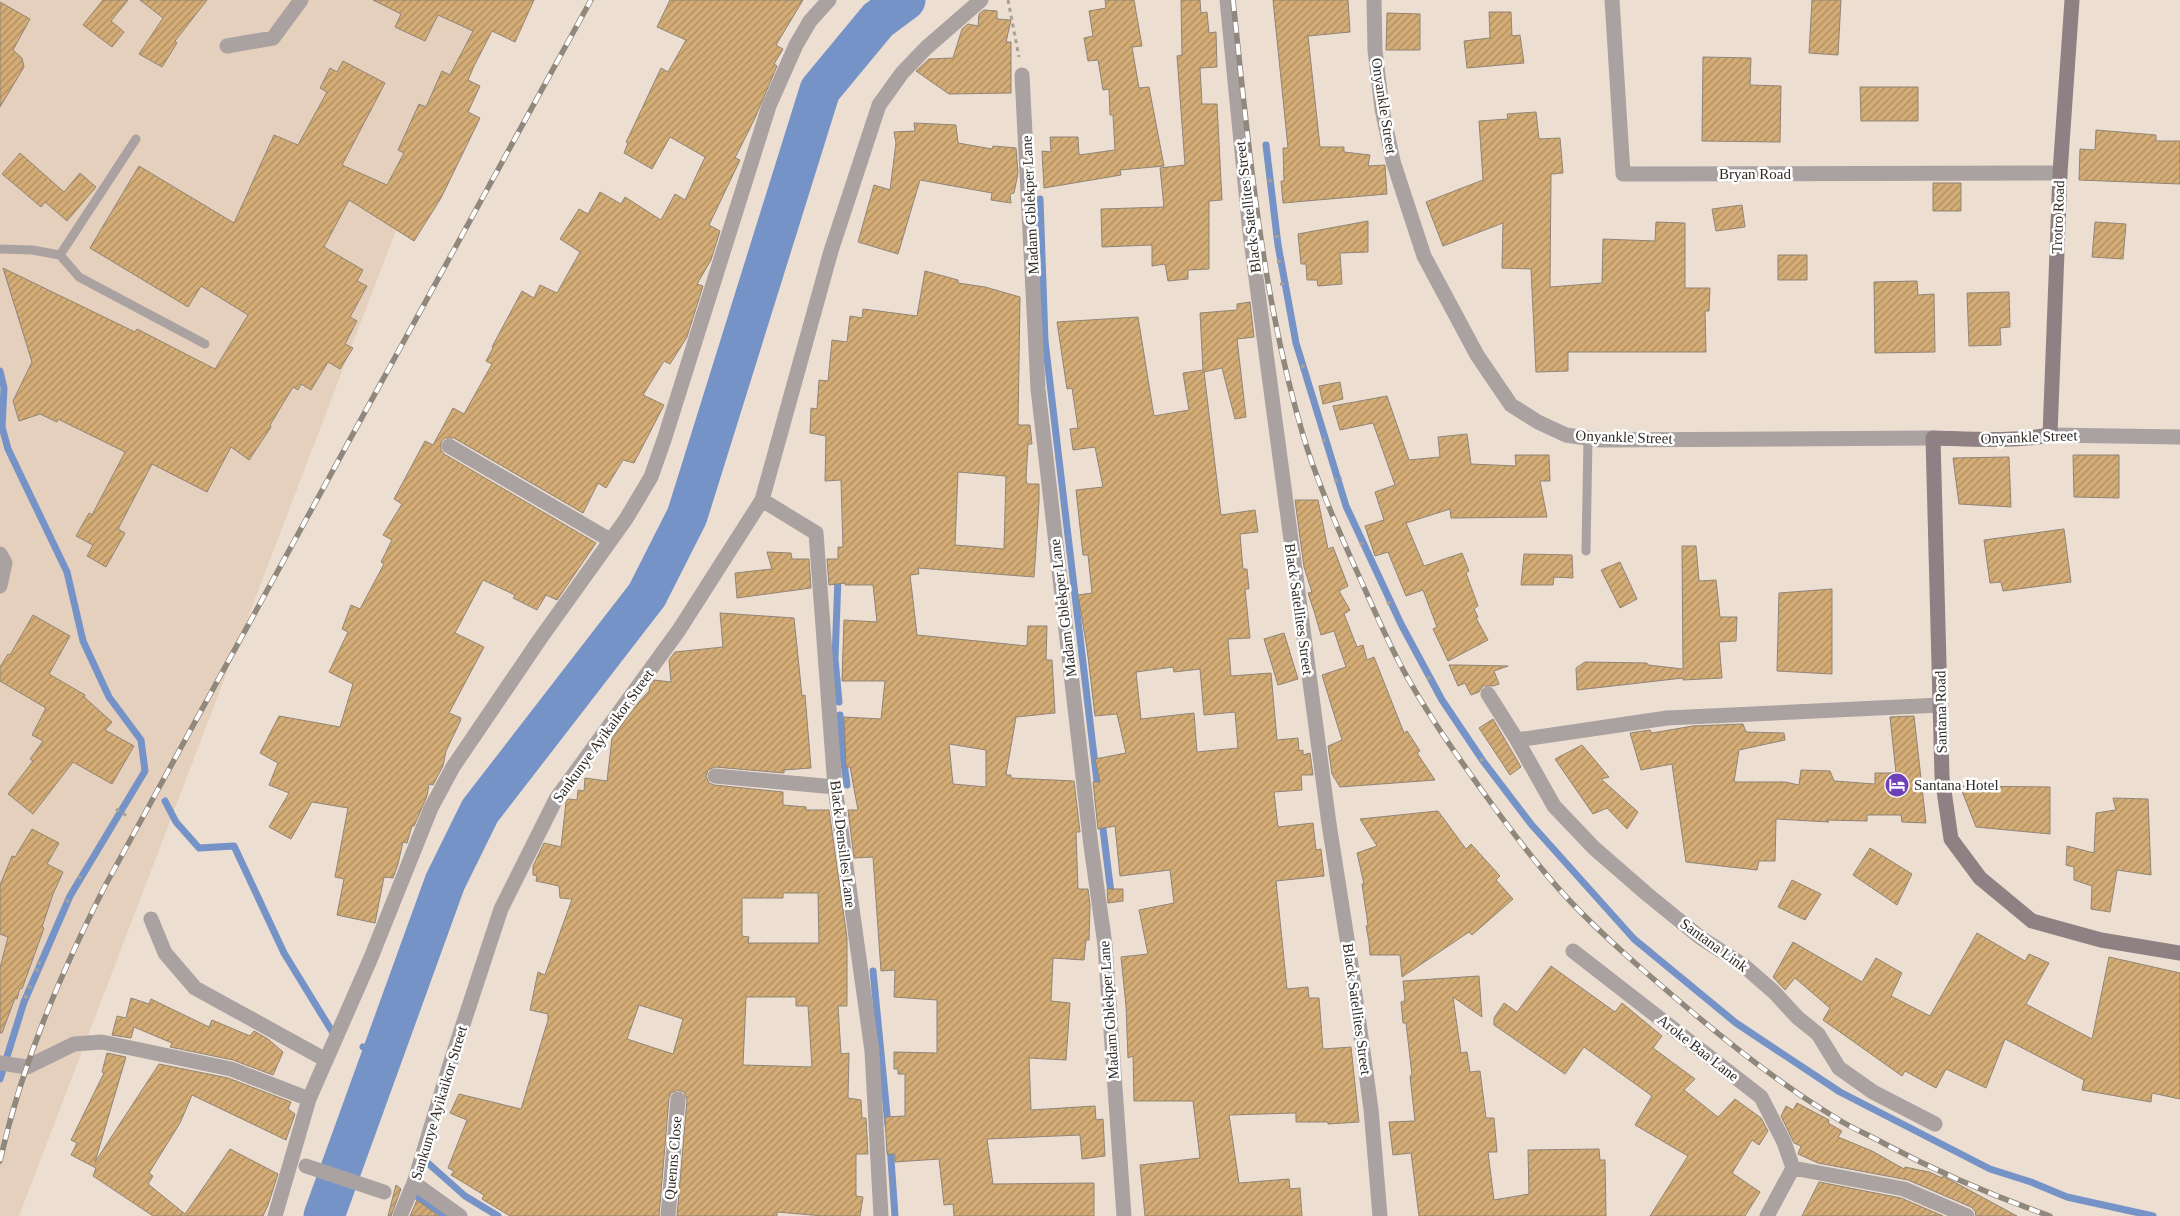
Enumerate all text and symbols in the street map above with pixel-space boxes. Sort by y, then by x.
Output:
street label: Onyankle Street [1369,57,1400,156]
street label: Madam Gblekper Lane [1018,135,1042,275]
street label: Black Satellites Street [1232,139,1264,274]
street label: Bryan Road [1719,166,1792,182]
street label: Trotro Road [2049,180,2067,254]
street label: Onyankle Street [1575,427,1674,447]
street label: Onyankle Street [1980,427,2079,447]
street label: Madam Gblekper Lane [1047,538,1079,678]
street label: Black Satellites Street [1282,542,1316,677]
street label: Sankunye Ayikaikor Street [549,666,657,806]
street label: Santana Road [1932,670,1950,754]
hotel icon: Santana Hotel [1884,772,1910,798]
place label: Santana Hotel [1914,777,1999,793]
street label: Black Densilles Lane [827,779,859,909]
street label: Santana Link [1677,915,1751,975]
street label: Madam Gblekper Lane [1096,940,1122,1080]
street label: Black Satellites Street [1340,942,1374,1077]
street label: Aroke Baa Lane [1654,1011,1742,1085]
street label: Sankunye Ayikaikor Street [408,1023,470,1182]
street label: Quenns Close [661,1115,685,1200]

